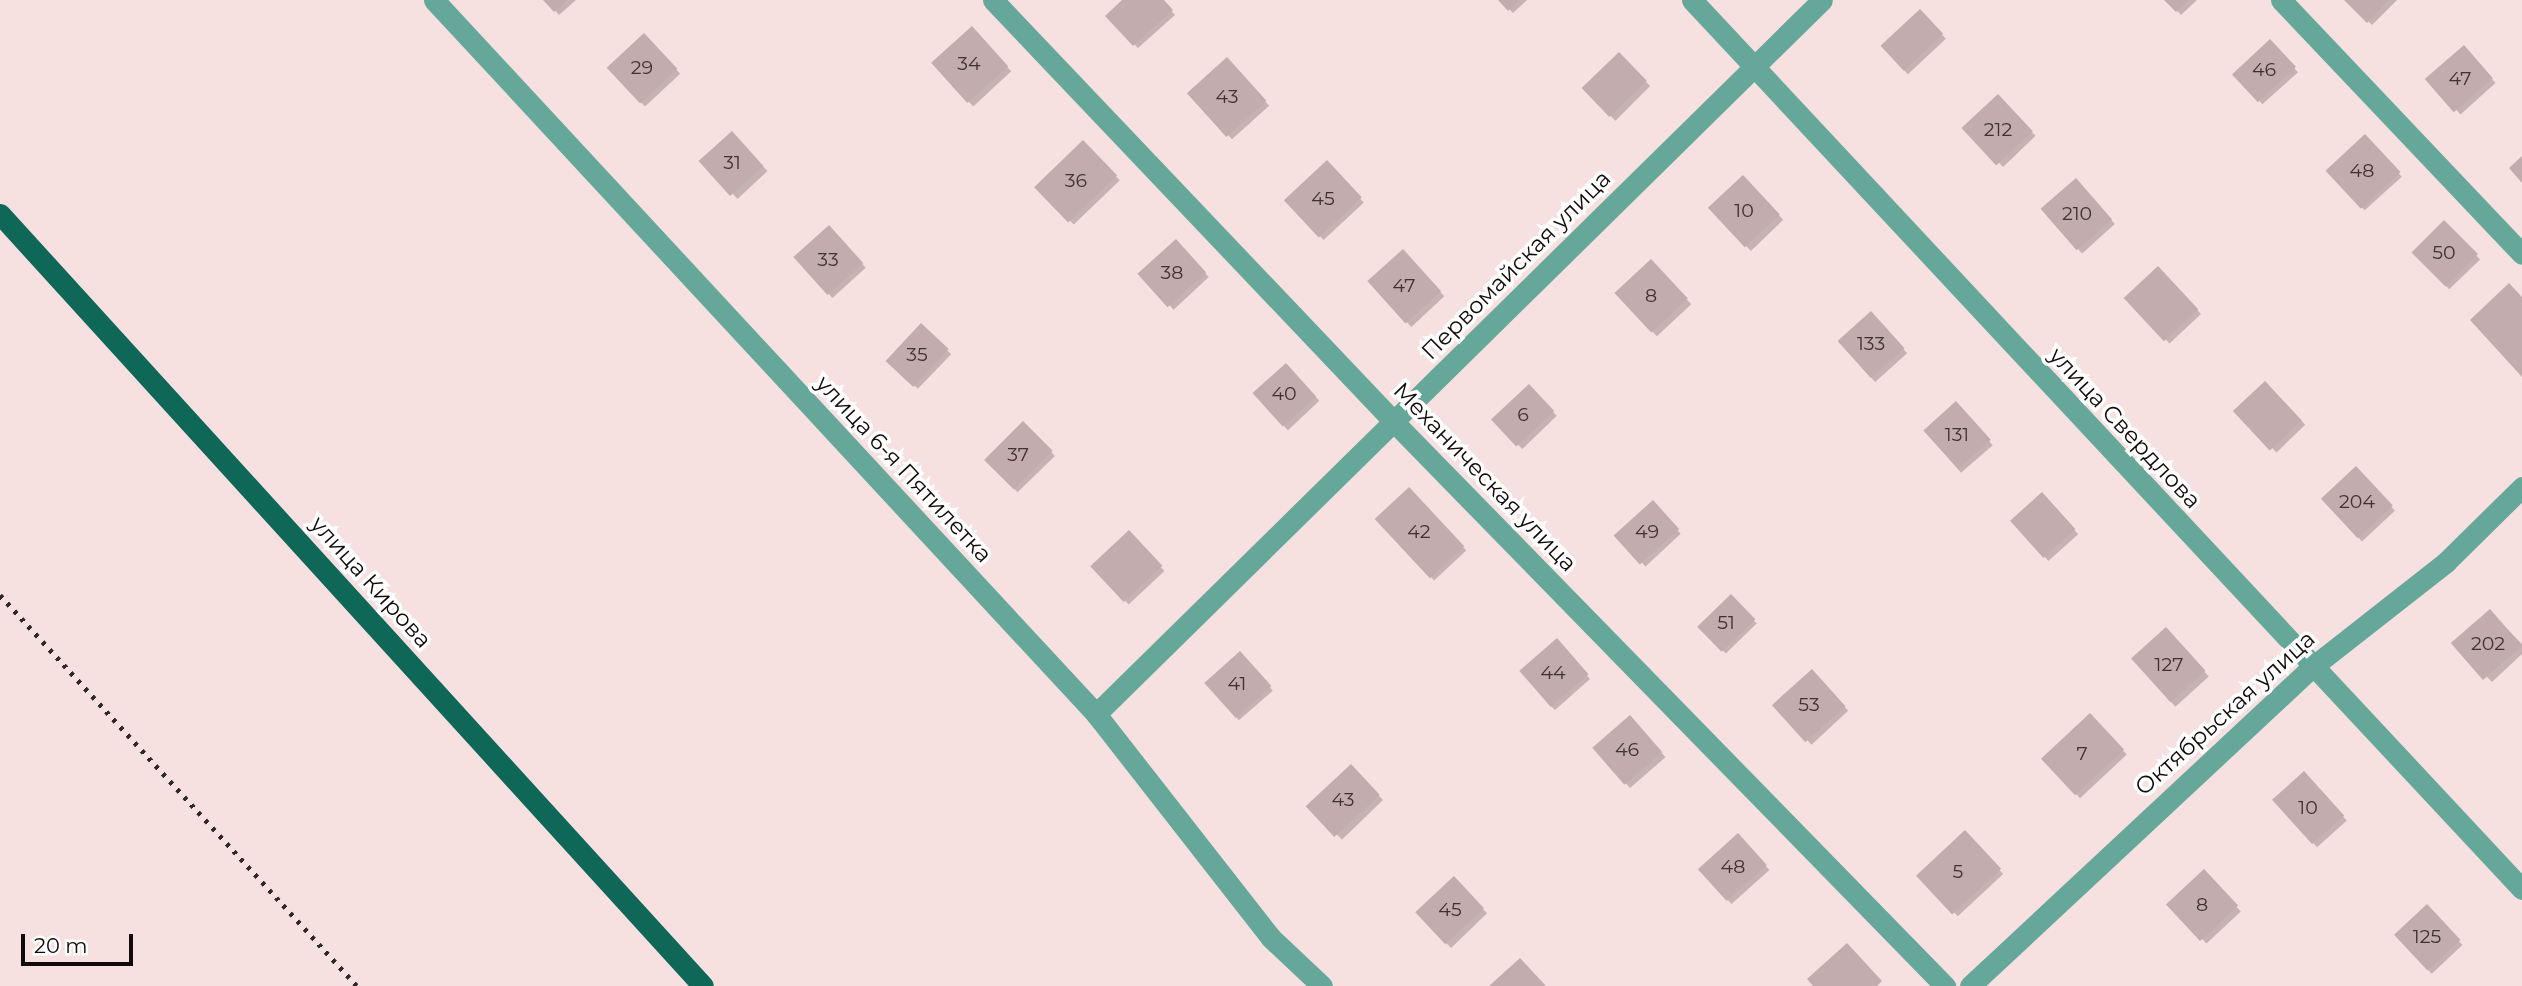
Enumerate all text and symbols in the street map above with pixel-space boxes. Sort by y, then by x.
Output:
house number: 34 [957,53,981,75]
house number: 29 [631,57,653,79]
house number: 46 [2252,59,2276,81]
house number: 47 [2449,68,2471,90]
house number: 43 [1216,86,1238,108]
house number: 212 [1984,119,2012,141]
house number: 31 [723,152,741,174]
house number: 48 [2350,160,2374,182]
street label: Первомайская улица [1416,165,1616,365]
house number: 36 [1065,170,1087,192]
house number: 45 [1311,188,1335,210]
house number: 10 [1734,200,1754,222]
house number: 210 [2062,203,2092,225]
house number: 50 [2432,242,2456,264]
house number: 33 [817,249,839,271]
house number: 38 [1161,262,1183,284]
house number: 47 [1393,275,1415,297]
house number: 8 [1645,285,1657,307]
house number: 133 [1857,333,1885,355]
street label: улица Свердлова [2043,342,2207,514]
house number: 35 [906,344,928,366]
street label: улица 6-я Пятилетка [810,370,998,568]
street label: Механическая улица [1388,377,1582,577]
house number: 40 [1271,383,1297,405]
house number: 6 [1517,404,1529,426]
house number: 131 [1945,424,1969,446]
house number: 37 [1007,444,1029,466]
house number: 204 [2339,491,2375,513]
street label: улица Кирова [305,511,437,653]
house number: 42 [1407,521,1431,543]
house number: 49 [1635,521,1659,543]
house number: 51 [1717,612,1735,634]
street label: Октябрьская улица [2129,625,2321,801]
house number: 202 [2471,633,2505,655]
house number: 127 [2155,654,2183,676]
house number: 44 [1540,662,1566,684]
house number: 41 [1228,673,1246,695]
house number: 53 [1798,694,1820,716]
house number: 46 [1615,739,1639,761]
house number: 7 [2076,743,2088,765]
house number: 43 [1332,789,1354,811]
house number: 10 [2298,797,2318,819]
house number: 48 [1721,856,1745,878]
house number: 5 [1953,861,1963,883]
house number: 8 [2196,894,2208,916]
house number: 45 [1438,899,1462,921]
scale bar [24,920,136,964]
house number: 125 [2413,926,2441,948]
text: 20 m [34,933,88,958]

